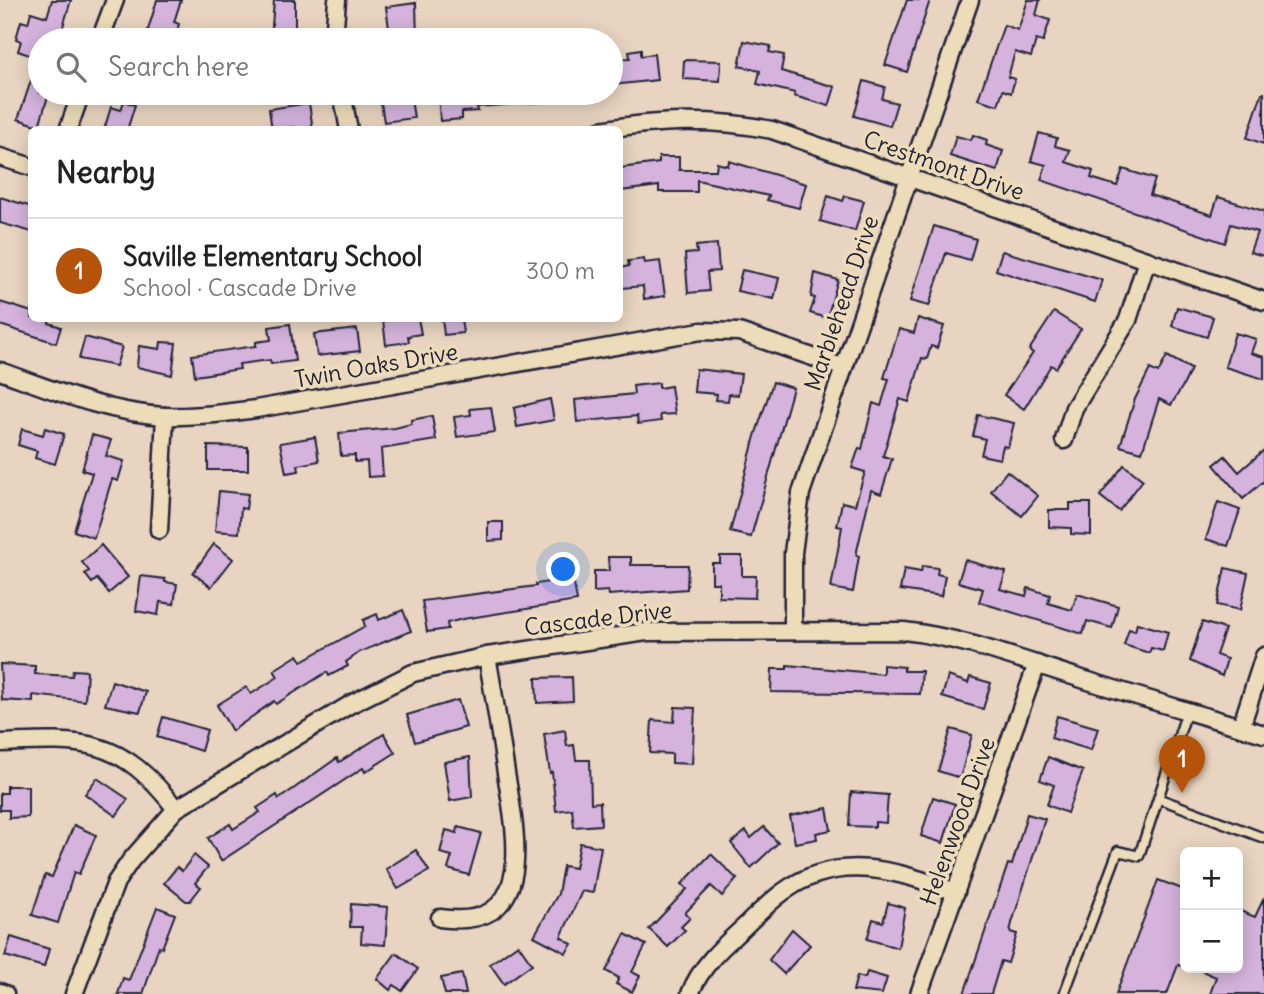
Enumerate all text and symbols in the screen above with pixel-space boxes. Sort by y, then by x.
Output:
search box [28,28,623,105]
icon: search [52,48,90,86]
text: Search here [108,50,249,83]
street label: Crestmont Drive [860,124,1028,206]
text: Nearby [56,153,156,191]
street label: Marblehead Drive [797,212,885,394]
text: Saville Elementary School [123,240,422,273]
text: 1 [74,256,84,285]
text: 300 m [526,256,595,285]
text: School · Cascade Drive [123,273,357,302]
street label: Twin Oaks Drive [292,336,460,394]
your location [546,552,580,586]
street label: Cascade Drive [522,595,674,641]
street label: Helenwood Drive [913,733,1001,909]
pin: 1 [1159,735,1205,793]
map controls [1180,847,1243,973]
button: + [1180,847,1243,910]
button: − [1180,910,1243,973]

